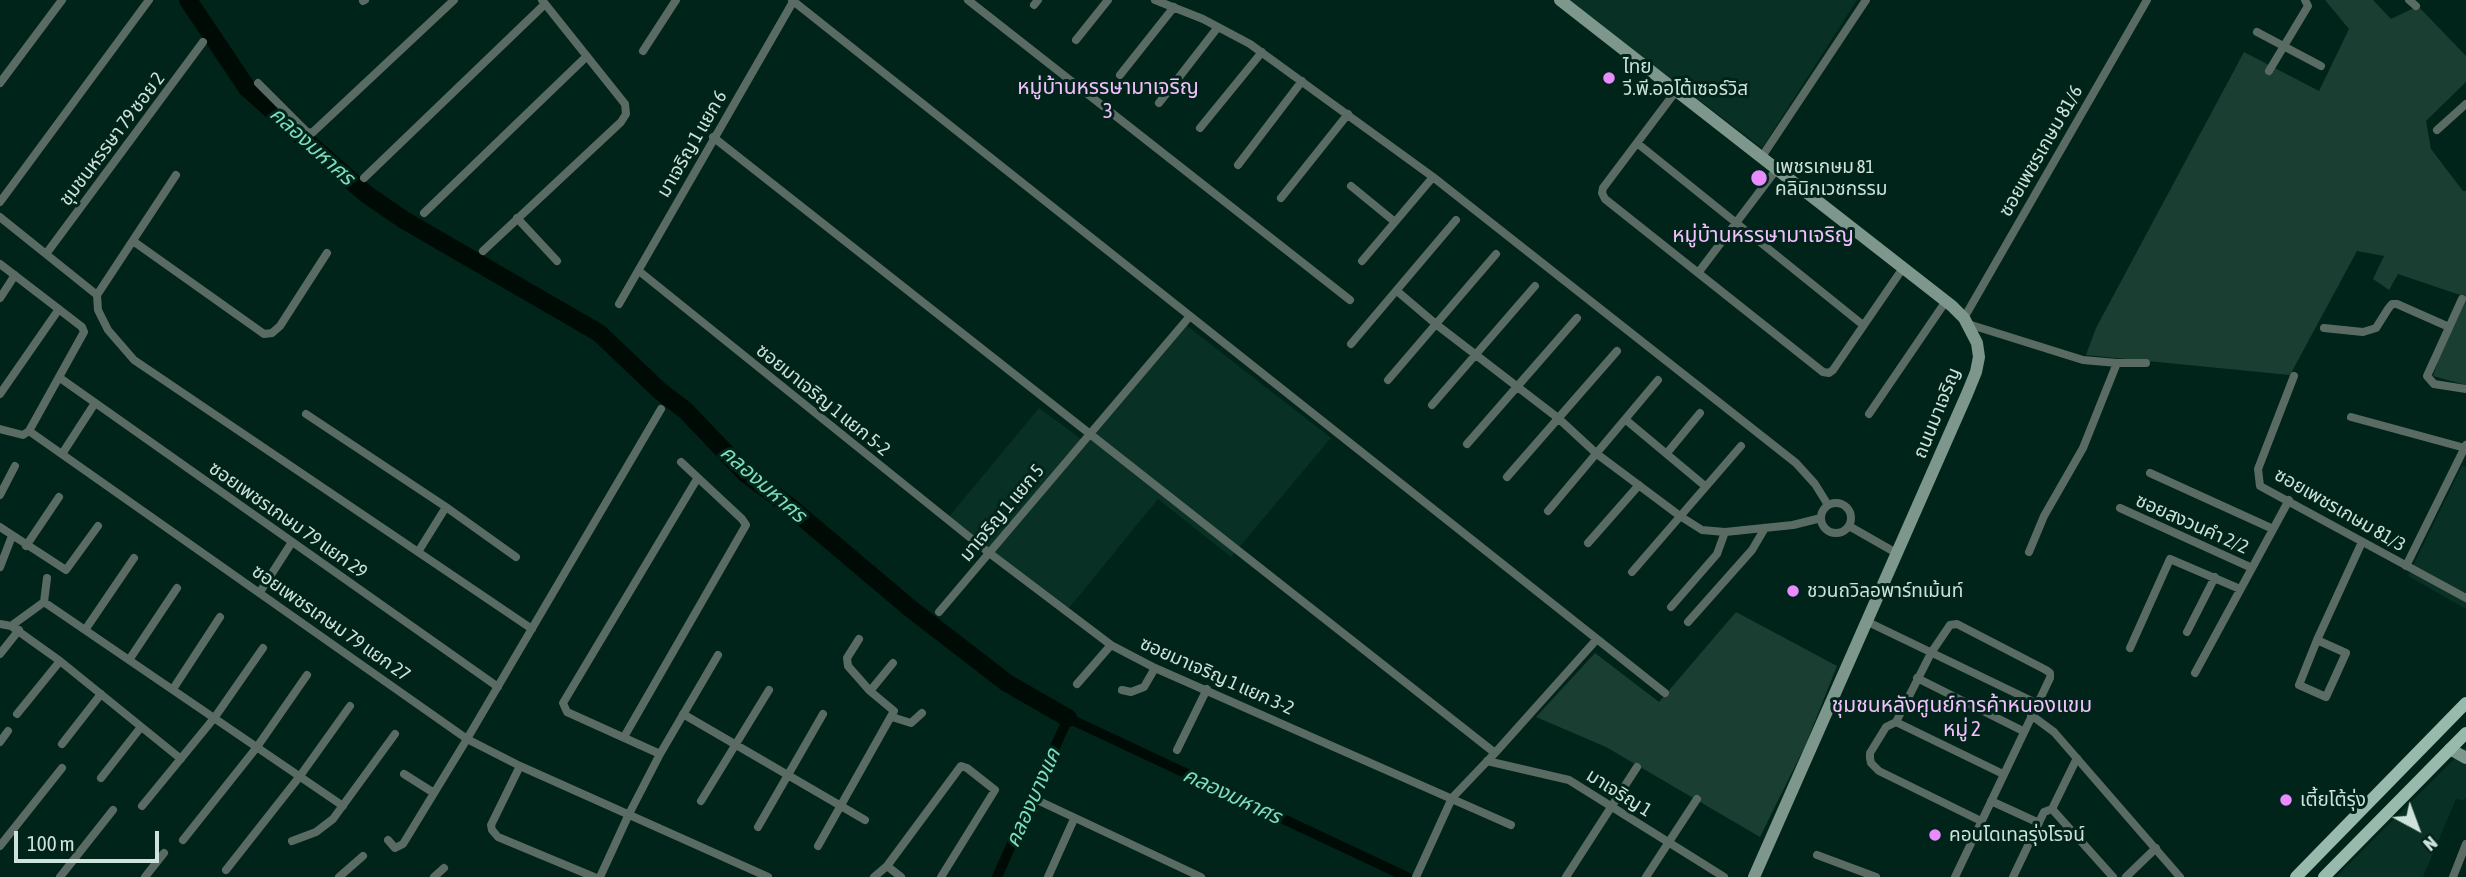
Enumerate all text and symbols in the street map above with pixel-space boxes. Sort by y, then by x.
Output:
place label: ไทย วี.พี.ออโต้เซอร์วิส [1623,56,1748,100]
street label: ชุมชนหรรษา 79 ซอย 2 [54,68,170,210]
marker: ไทย วี.พี.ออโต้เซอร์วิส [1601,70,1617,86]
district label: หมู่บ้านหรรษามาเจริญ 3 [1017,74,1199,124]
street label: ซอยเพชรเกษม 81/6 [1994,81,2088,221]
street label: มาเจริญ 1 แยก 6 [652,86,732,202]
water label: คลองมหาศร [264,101,360,191]
place label: เพชรเกษม 81 คลินิกเวชกรรม [1775,156,1887,200]
marker: เพชรเกษม 81 คลินิกเวชกรรม [1749,168,1769,188]
district label: หมู่บ้านหรรษามาเจริญ [1672,222,1854,248]
street label: ซอยมาเจริญ 1 แยก 5-2 [751,339,895,461]
street label: ถนนมาเจริญ [1908,364,1966,462]
water label: คลองมหาศร [715,440,811,528]
street label: ซอยเพชรเกษม 79 แยก 29 [204,457,372,583]
street label: มาเจริญ 1 แยก 5 [955,460,1049,566]
street label: ซอยเพชรเกษม 81/3 [2270,463,2410,557]
street label: ซอยสงวนคำ 2/2 [2132,489,2252,559]
street label: ซอยเพชรเกษม 79 แยก 27 [247,560,415,686]
place label: ชวนถวิลอพาร์ทเม้นท์ [1807,580,1963,602]
marker: ชวนถวิลอพาร์ทเม้นท์ [1785,583,1801,599]
street label: ซอยมาเจริญ 1 แยก 3-2 [1136,632,1298,720]
district label: ชุมชนหลังศูนย์การค้าหนองแขม หมู่ 2 [1832,692,2092,742]
water label: คลองบางแค [1000,745,1066,851]
water label: คลองมหาศร [1179,762,1285,830]
street label: มาเจริญ 1 [1582,764,1656,822]
place label: เตี้ยโต้รุ่ง [2300,789,2366,811]
marker: เตี้ยโต้รุ่ง [2278,792,2294,808]
north arrow [2382,793,2452,863]
scale bar [18,818,163,862]
place label: คอนโดเทลรุ่งโรจน์ [1949,824,2085,846]
marker: คอนโดเทลรุ่งโรจน์ [1927,827,1943,843]
text: 100 m [27,831,75,855]
text: N [2419,832,2442,856]

